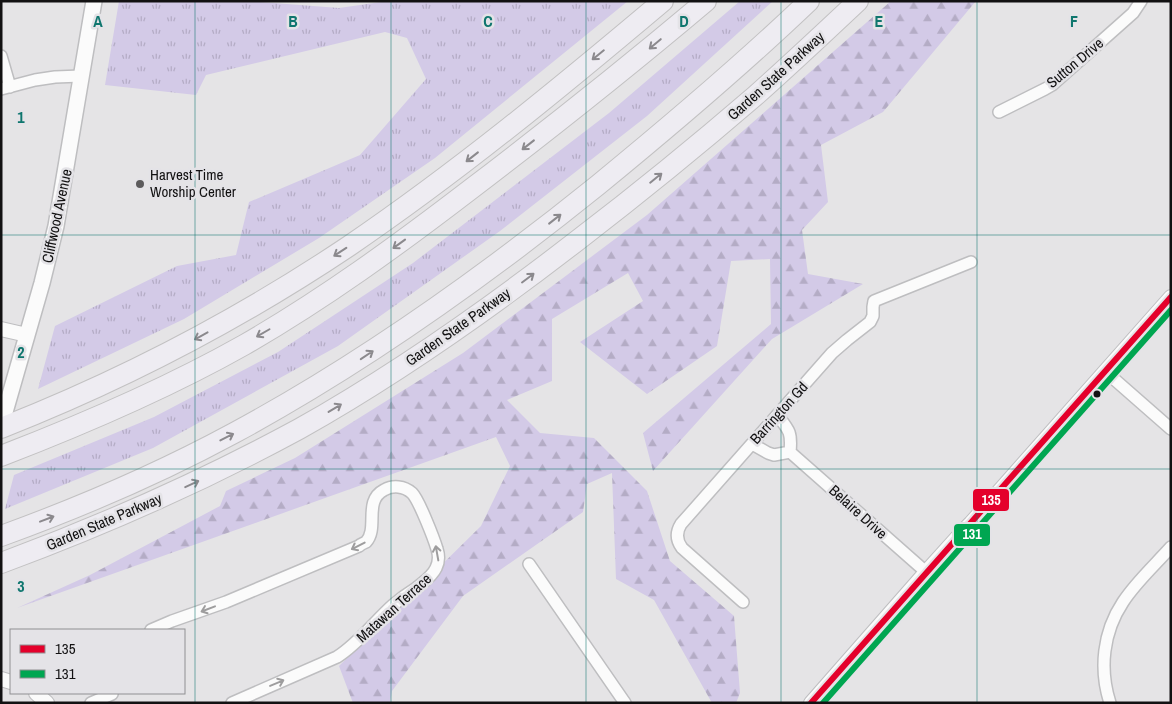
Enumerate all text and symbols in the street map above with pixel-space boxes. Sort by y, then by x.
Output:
text: A [93,10,103,32]
text: B [288,10,298,32]
text: C [483,10,493,32]
text: D [679,10,689,32]
text: E [875,10,884,32]
text: F [1070,10,1078,32]
street label: Garden State Parkway [723,26,829,125]
street label: Sutton Drive [1042,32,1108,93]
one-way arrow [648,38,661,49]
one-way arrow [592,49,605,60]
text: 1 [17,106,25,128]
one-way arrow [522,140,535,151]
one-way arrow [465,152,479,162]
place label: Harvest Time Worship Center [150,164,236,202]
street label: Cliffwood Avenue [36,167,77,265]
one-way arrow [650,173,663,184]
marker: Harvest Time Worship Center [134,178,146,190]
one-way arrow [548,213,561,224]
one-way arrow [392,239,406,249]
one-way arrow [333,247,347,257]
one-way arrow [521,273,535,283]
street label: Garden State Parkway [401,282,515,371]
one-way arrow [257,329,271,339]
one-way arrow [194,331,208,341]
text: 2 [17,341,25,363]
one-way arrow [359,350,373,360]
street label: Barrington Gd [745,377,812,448]
unlabelled marker [1092,389,1102,399]
one-way arrow [328,402,342,412]
one-way arrow [219,432,234,441]
one-way arrow [184,479,199,488]
street label: Belaire Drive [825,480,892,544]
street label: Garden State Parkway [43,487,166,555]
line badge: 135 [972,488,1010,512]
text: 135 [981,491,1001,509]
one-way arrow [39,513,54,523]
line badge: 131 [953,523,991,547]
text: 131 [962,525,982,543]
one-way arrow [350,541,365,551]
one-way arrow [431,546,441,562]
street label: Matawan Terrace [352,568,436,647]
text: 3 [17,575,25,597]
one-way arrow [201,605,216,614]
legend [10,629,185,694]
text: 135 [55,638,76,659]
text: 131 [55,663,76,684]
one-way arrow [269,678,284,688]

